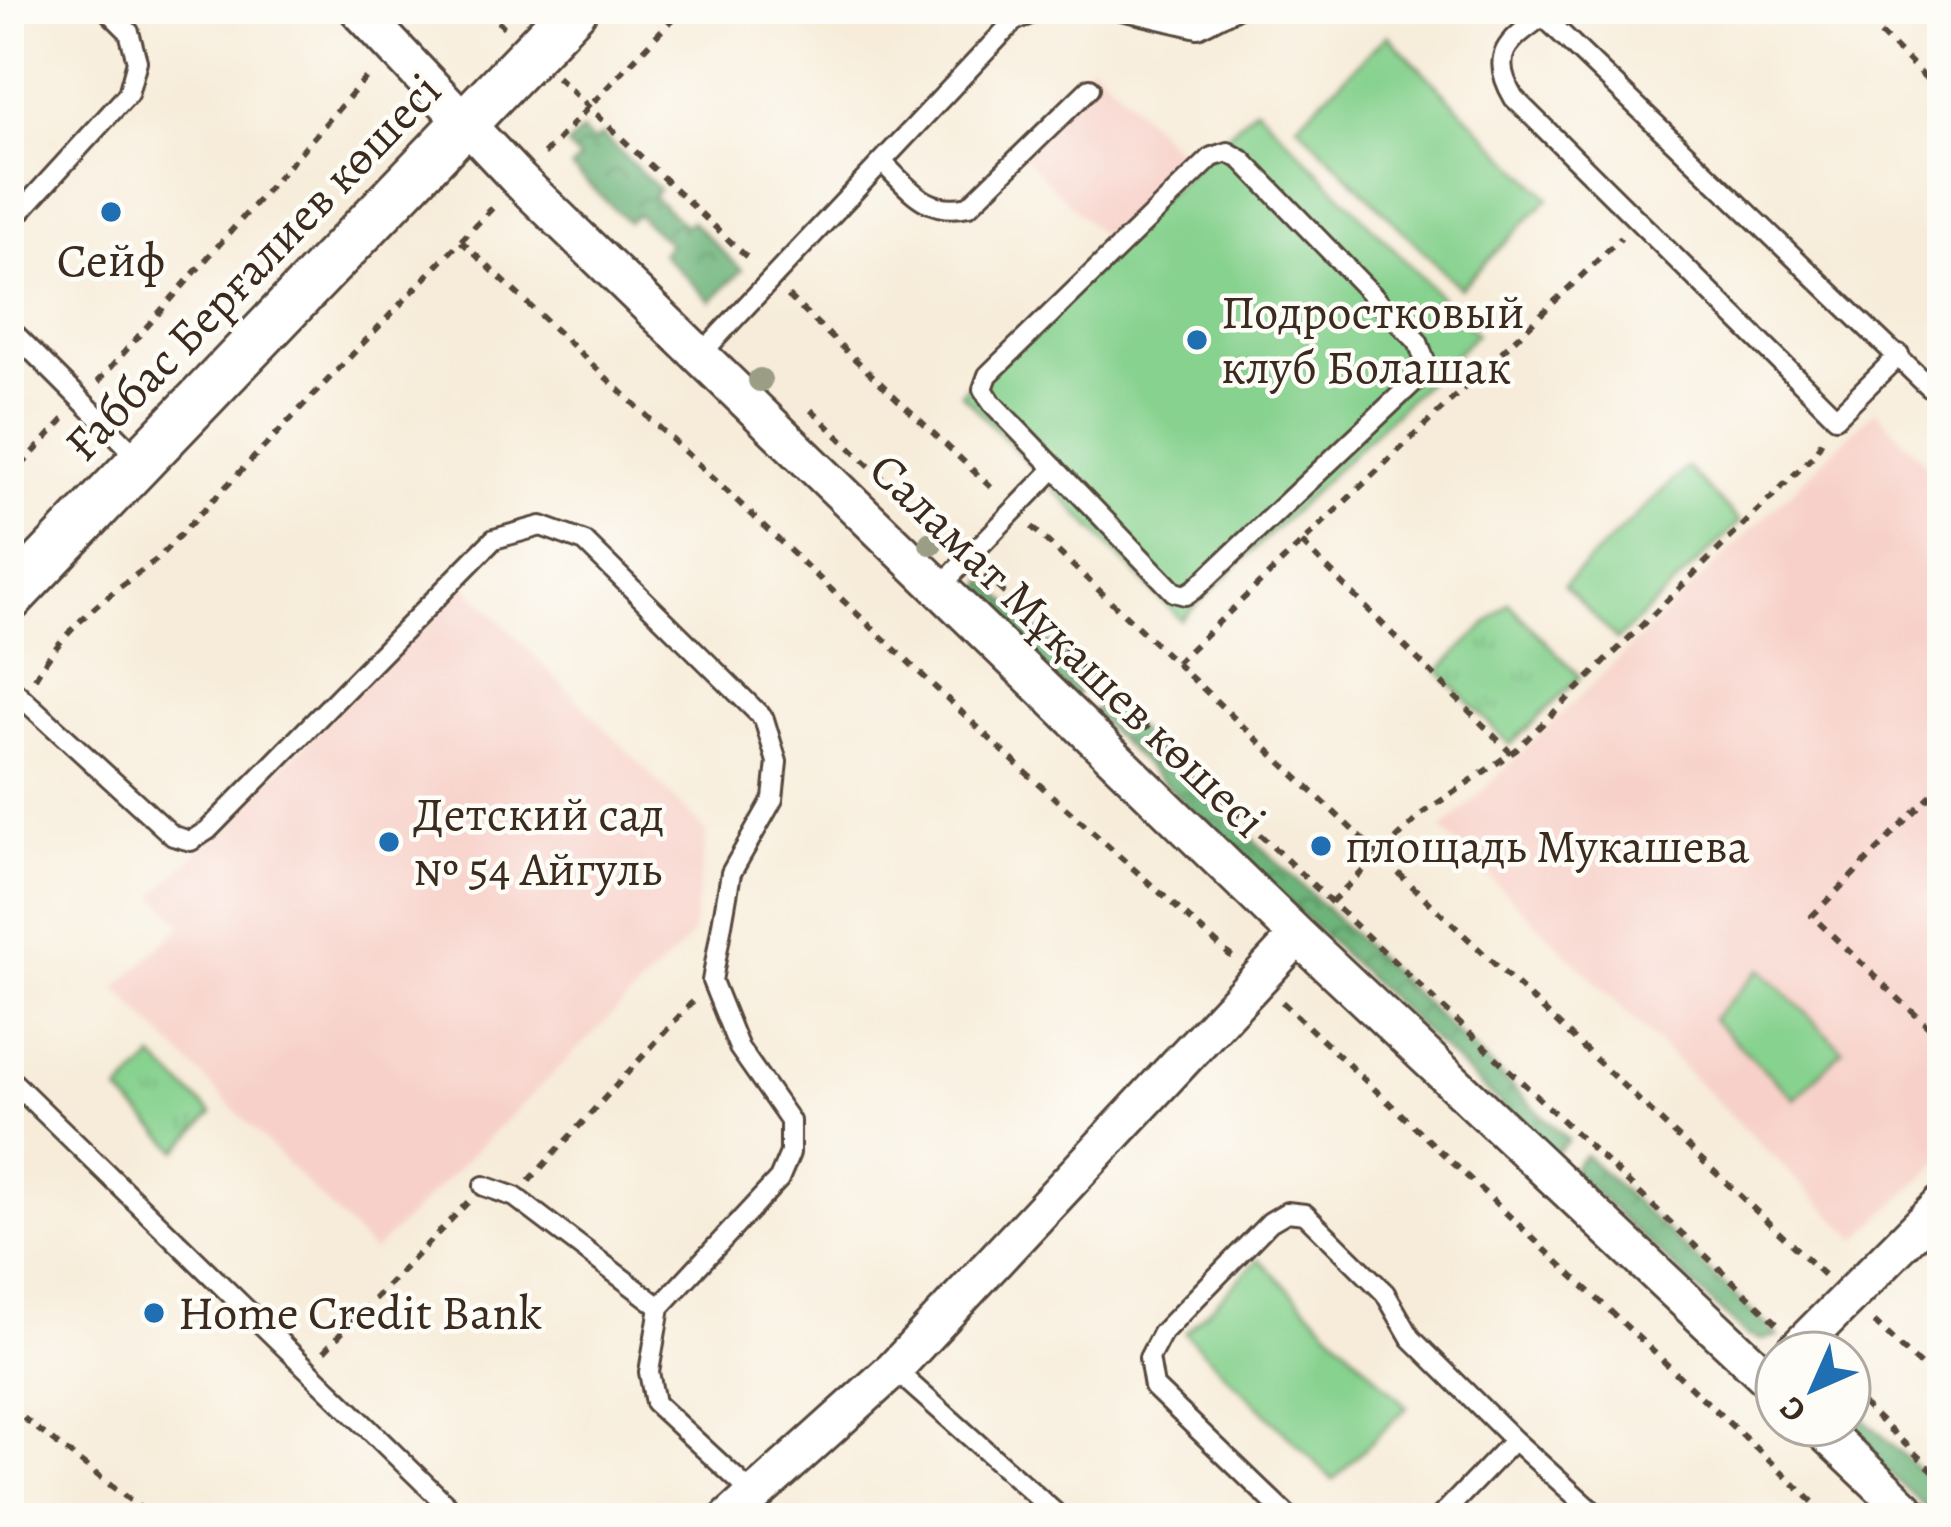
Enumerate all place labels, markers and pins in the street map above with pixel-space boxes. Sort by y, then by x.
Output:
marker: Сейф [98,199,124,225]
place label: Сейф [57,227,165,293]
place label: Подростковый клуб Болашак [1221,279,1525,400]
marker: Подростковый клуб Болашак [1184,327,1210,353]
place label: Детский сад № 54 Айгуль [413,781,664,902]
place label: площадь Мукашева [1345,813,1750,879]
marker: Детский сад № 54 Айгуль [376,829,402,855]
marker: площадь Мукашева [1308,833,1334,859]
place label: Home Credit Bank [178,1280,543,1346]
marker: Home Credit Bank [141,1300,167,1326]

